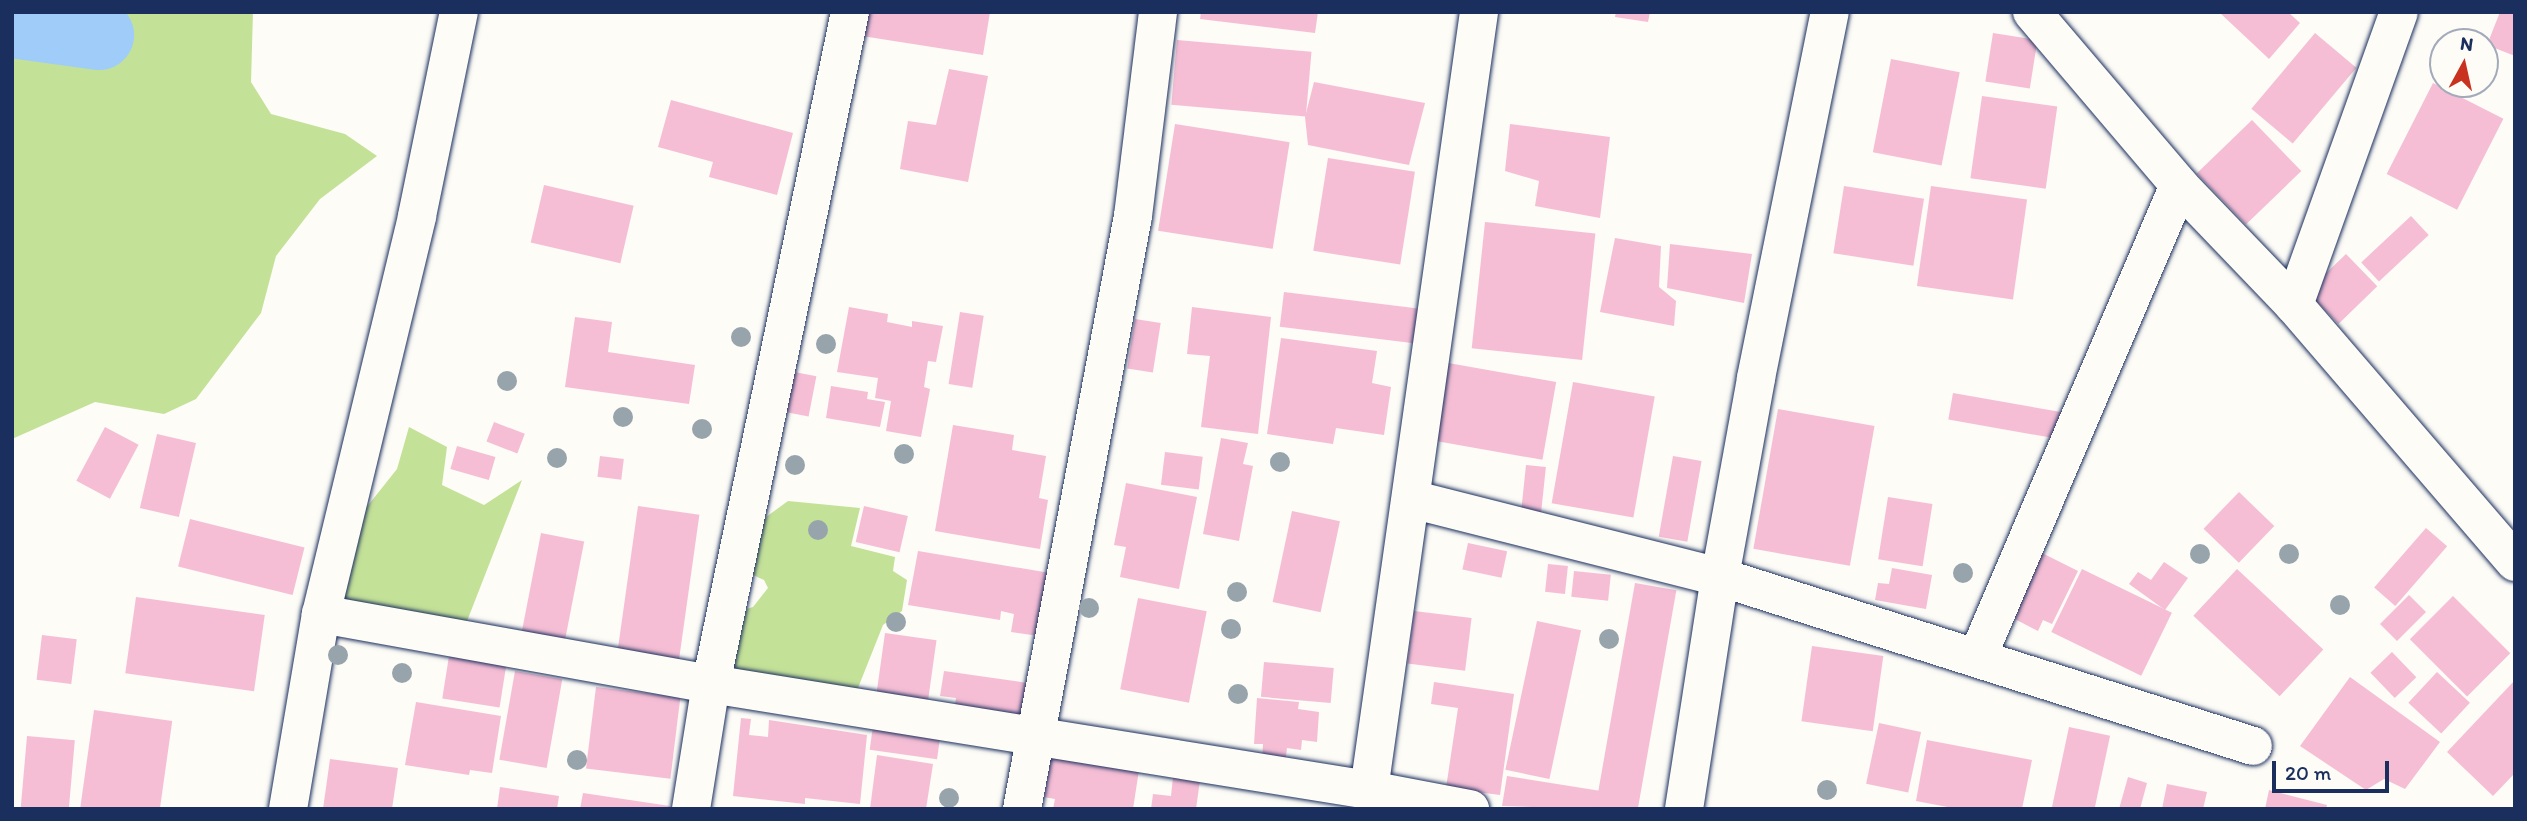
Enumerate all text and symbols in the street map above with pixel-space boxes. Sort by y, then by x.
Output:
north arrow [2429,28,2499,98]
text: N [2459,31,2475,56]
scale bar [2275,748,2392,792]
text: 20 m [2285,760,2331,785]

